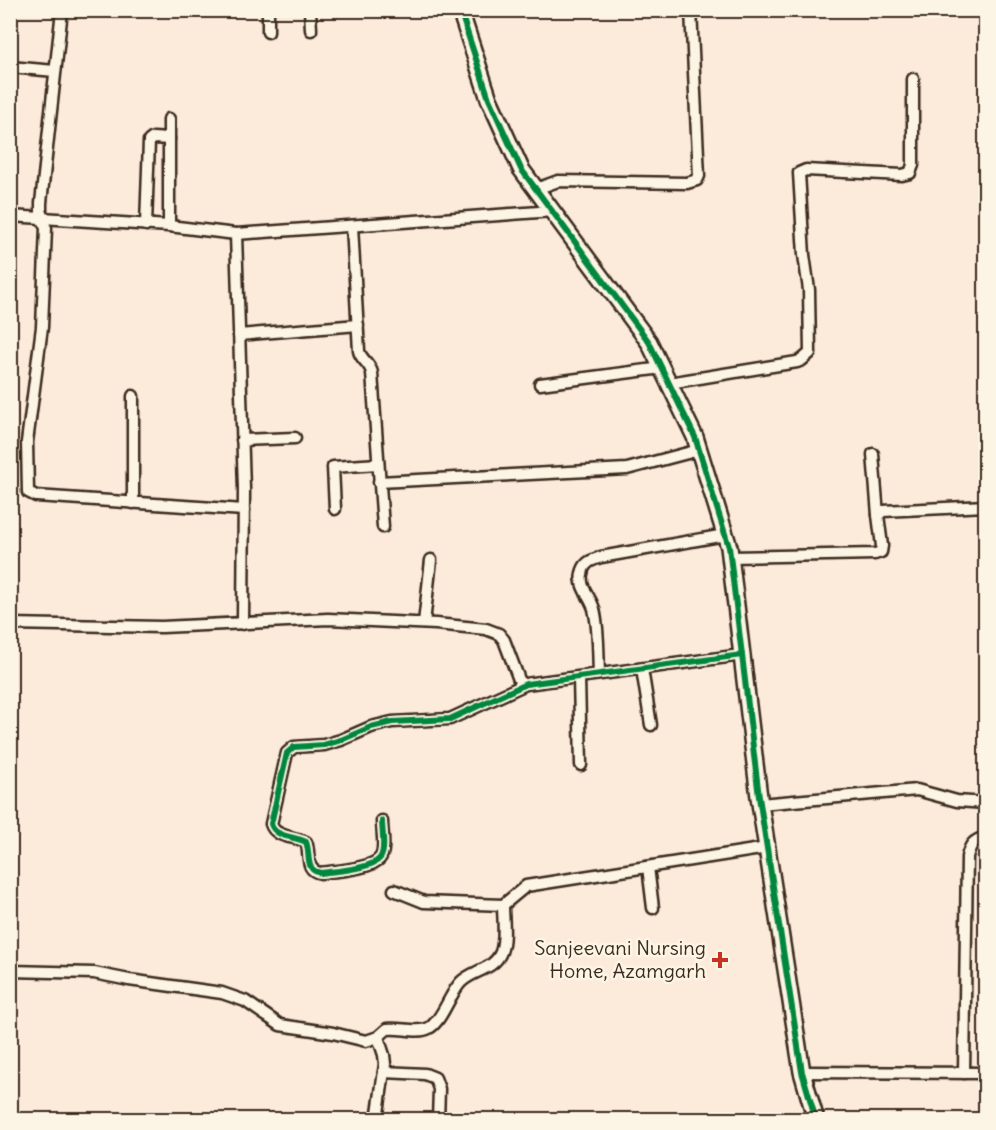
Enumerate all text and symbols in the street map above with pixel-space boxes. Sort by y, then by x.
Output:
place label: Sanjeevani Nursing Home, Azamgarh [534,935,706,983]
marker: Sanjeevani Nursing Home, Azamgarh [711,951,729,969]

